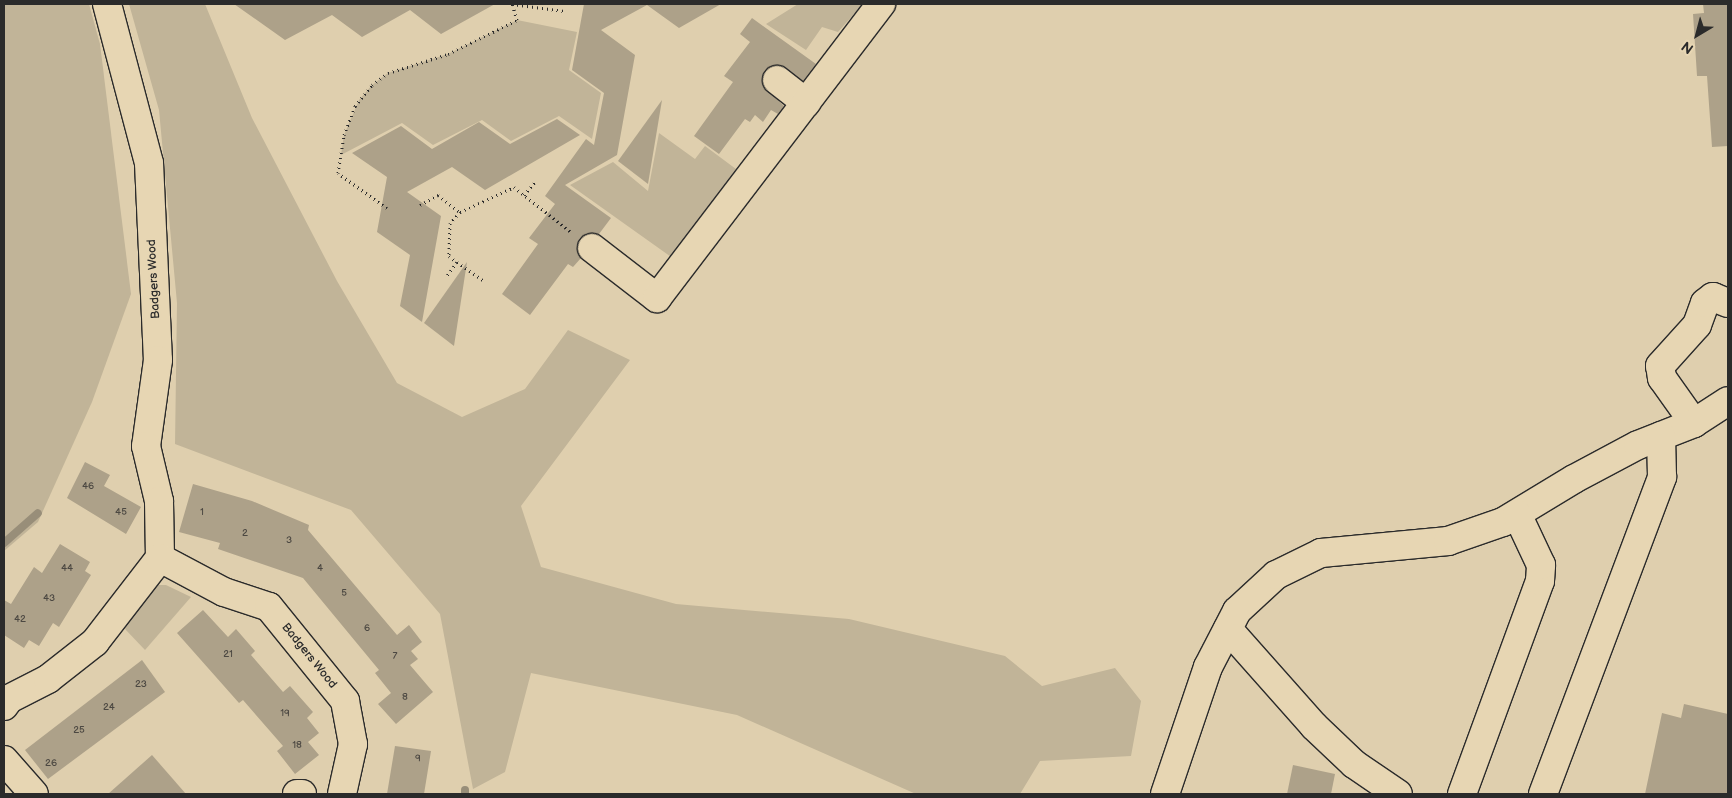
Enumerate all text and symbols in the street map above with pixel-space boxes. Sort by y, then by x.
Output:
north arrow [1672,10,1722,60]
text: N [1678,37,1697,57]
street label: Badgers Wood [145,239,163,319]
house number: 46 [82,481,94,493]
house number: 45 [115,507,127,519]
house number: 1 [200,507,204,519]
house number: 2 [242,528,248,540]
house number: 3 [286,535,292,547]
house number: 44 [61,563,73,575]
house number: 4 [317,563,323,575]
house number: 5 [341,588,347,600]
house number: 43 [43,593,55,605]
house number: 42 [14,614,26,626]
street label: Badgers Wood [278,620,340,692]
house number: 6 [364,623,370,635]
house number: 21 [223,649,233,661]
house number: 7 [393,651,397,663]
house number: 23 [135,679,147,691]
house number: 8 [402,692,408,704]
house number: 24 [103,702,115,714]
house number: 19 [280,708,290,720]
house number: 25 [73,725,85,737]
house number: 18 [292,740,302,752]
house number: 9 [415,753,421,765]
house number: 26 [45,758,57,770]

